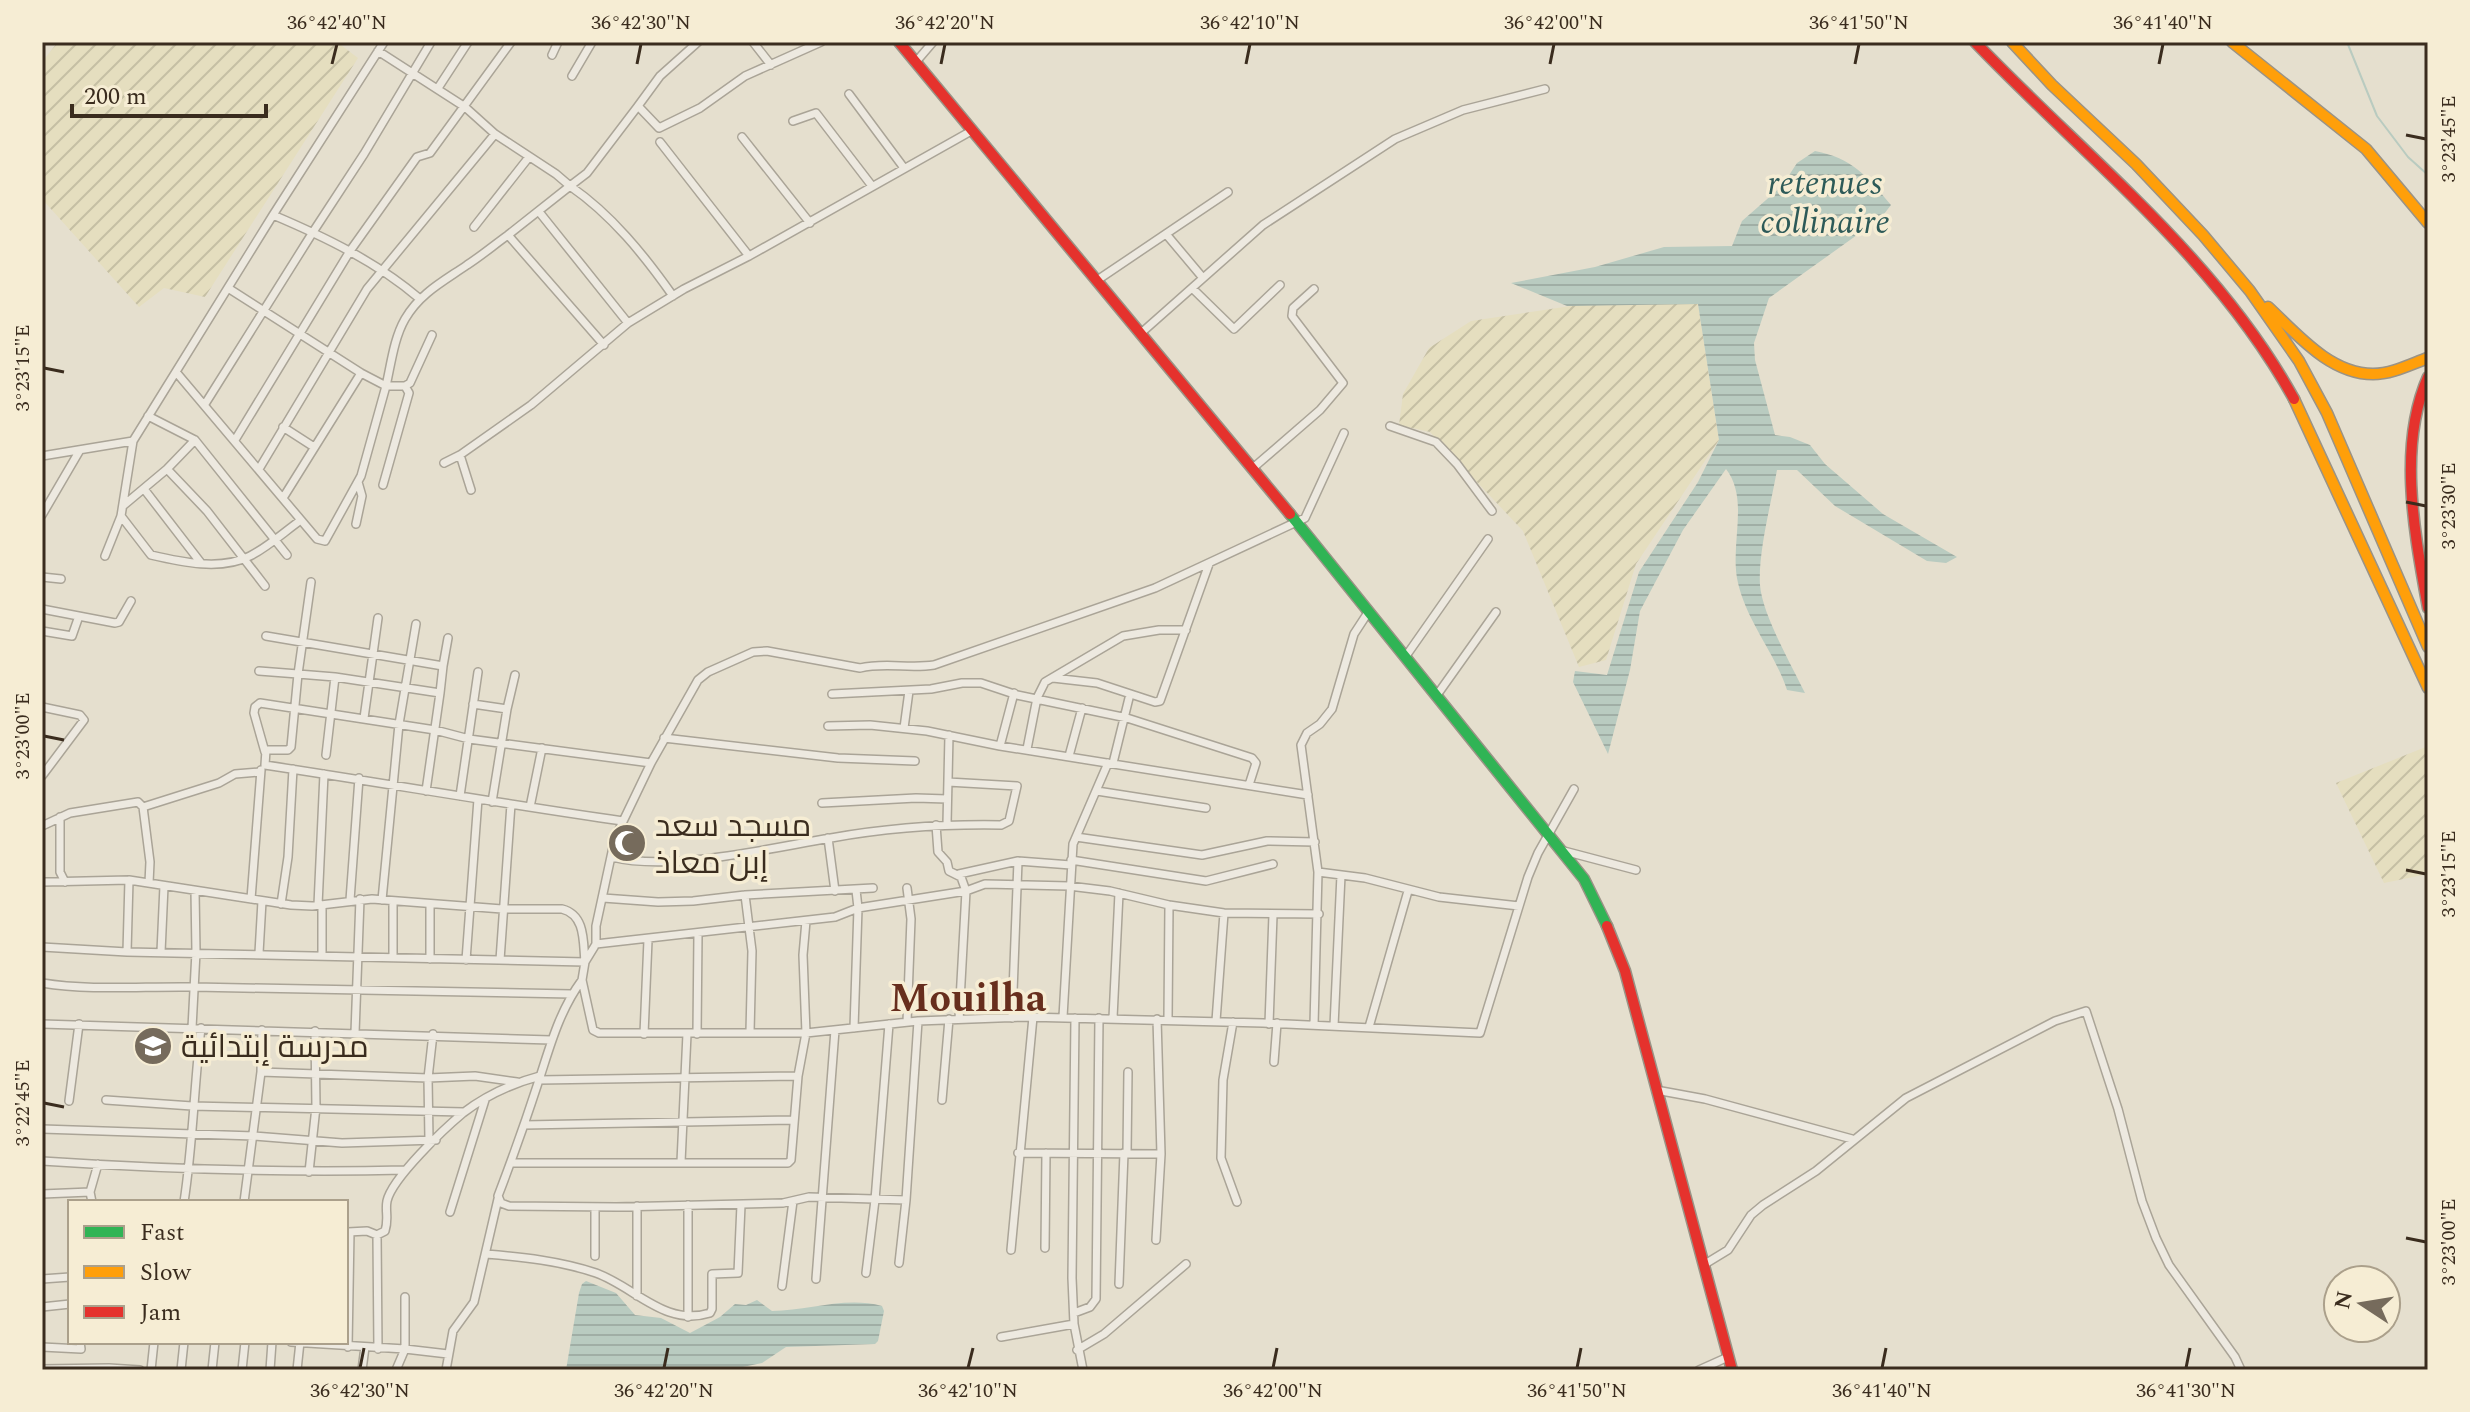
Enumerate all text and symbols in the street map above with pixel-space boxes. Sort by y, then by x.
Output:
text: 36°42'40"N [287,8,387,38]
text: 36°42'30"N [591,8,691,38]
text: 36°42'20"N [895,8,995,38]
text: 36°42'10"N [1200,8,1300,38]
text: 36°42'00"N [1504,8,1604,38]
text: 36°41'50"N [1809,8,1909,38]
text: 36°41'40"N [2113,8,2213,38]
scale bar [72,68,266,118]
text: 200 m [84,79,147,115]
text: 3°23'45"E [2434,95,2464,183]
water label: retenues collinaire [1760,158,1890,249]
text: 3°23'15"E [8,324,38,412]
text: 3°23'30"E [2434,462,2464,550]
text: 3°23'00"E [8,692,38,780]
place label: مسجد سعد إبن معاذ [655,802,811,888]
mosque icon: مسجد سعد إبن معاذ [606,822,648,864]
text: 3°23'15"E [2434,830,2464,918]
district label: Mouilha [890,969,1047,1030]
place label: مدرسة إبتدائية [181,1023,369,1072]
school or university icon: مدرسة إبتدائية [132,1025,174,1067]
text: 3°22'45"E [8,1059,38,1147]
text: 3°23'00"E [2434,1198,2464,1286]
legend [68,1200,348,1344]
text: Fast [140,1215,185,1251]
text: Slow [140,1255,192,1291]
north arrow [2322,1264,2402,1344]
text: N [2326,1288,2362,1312]
text: Jam [140,1295,181,1331]
text: 36°42'30"N [310,1376,410,1406]
text: 36°42'20"N [614,1376,714,1406]
text: 36°42'10"N [918,1376,1018,1406]
text: 36°42'00"N [1223,1376,1323,1406]
text: 36°41'50"N [1527,1376,1627,1406]
text: 36°41'40"N [1832,1376,1932,1406]
text: 36°41'30"N [2136,1376,2236,1406]

